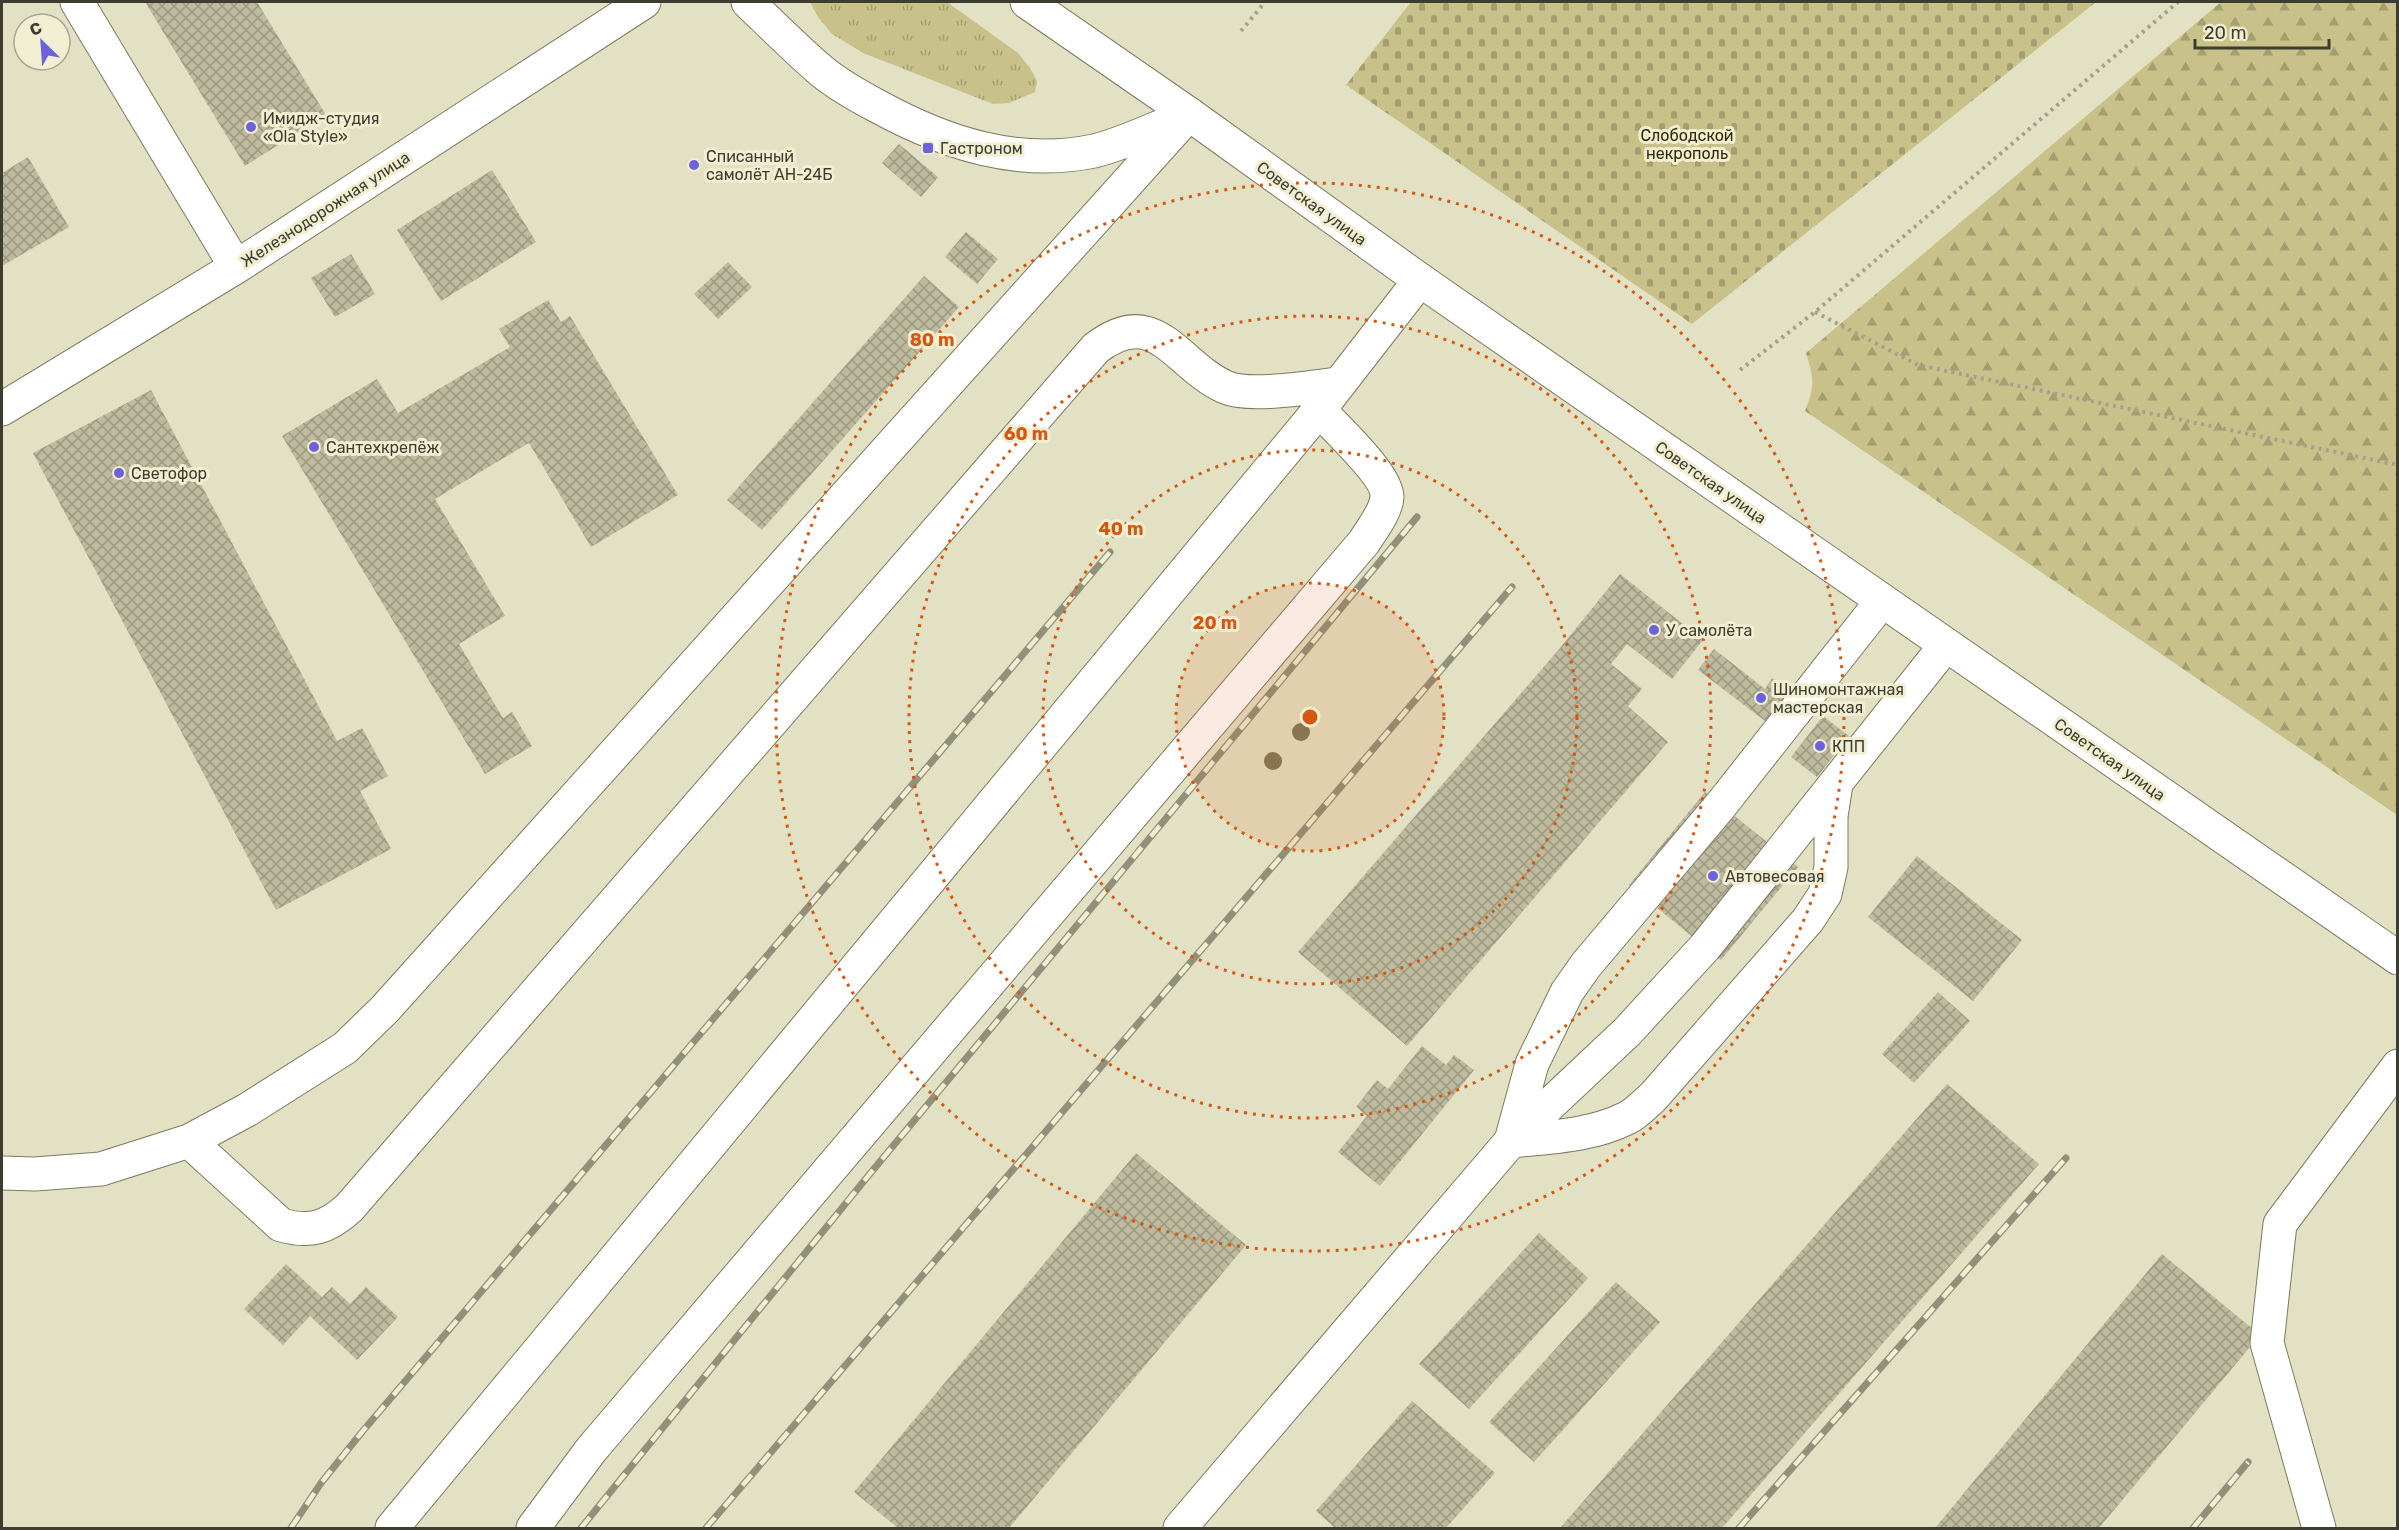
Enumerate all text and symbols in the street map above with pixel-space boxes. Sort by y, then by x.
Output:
north arrow [12,12,72,72]
scale bar [2195,12,2328,50]
text: С [27,18,45,40]
text: 20 m [2204,22,2246,44]
place label: Имидж-студия «Ola Style» [263,109,380,146]
marker: Имидж-студия «Ola Style» [244,120,258,134]
park label: Слободской некрополь [1640,126,1734,163]
place label: Гастроном [940,139,1023,158]
marker: Гастроном [921,141,935,155]
place label: Списанный самолёт АН-24Б [706,147,833,184]
street label: Железнодорожная улица [237,148,413,271]
street label: Советская улица [1253,157,1370,250]
marker: Списанный самолёт АН-24Б [687,158,701,172]
text: 80 m [910,329,954,351]
text: 60 m [1004,423,1048,445]
street label: Советская улица [1652,437,1770,528]
place label: Сантехкрепёж [326,438,440,457]
marker: Сантехкрепёж [307,440,321,454]
place label: Светофор [131,464,207,483]
marker: Светофор [112,466,126,480]
text: 40 m [1099,518,1143,540]
text: 20 m [1193,612,1237,634]
place label: У самолёта [1666,621,1752,640]
marker: У самолёта [1647,623,1661,637]
place label: Шиномонтажная мастерская [1773,680,1904,717]
marker: Шиномонтажная мастерская [1754,691,1768,705]
centre of rings [1300,707,1320,727]
street label: Советская улица [2051,714,2169,805]
place label: КПП [1832,737,1865,756]
marker: КПП [1813,739,1827,753]
place label: Автовесовая [1725,867,1825,886]
marker: Автовесовая [1706,869,1720,883]

